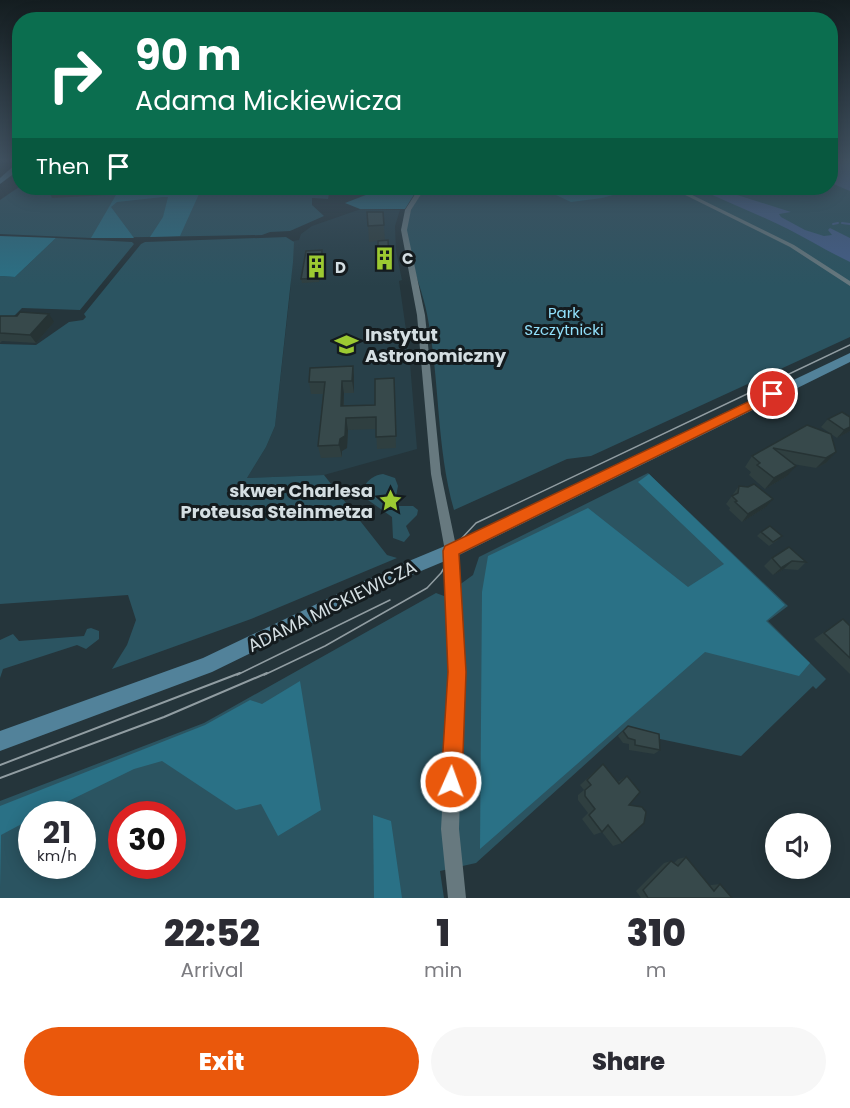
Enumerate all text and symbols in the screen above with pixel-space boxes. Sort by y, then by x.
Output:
text: 90 m [135,26,242,85]
icon: right [36,36,114,114]
text: Adama Mickiewicza [135,82,402,119]
icon: arrive [102,150,135,183]
text: Then [36,151,90,182]
building icon: C [371,245,397,271]
place label: C [402,248,413,269]
building icon: D [304,254,330,280]
place label: D [335,257,346,278]
park label: Park Szczytnicki [524,302,604,340]
place label: Instytut Astronomiczny [365,322,507,368]
school or university icon: Instytut Astronomiczny [334,331,360,357]
pin [747,368,798,419]
icon: arrive [756,377,789,410]
place label: skwer Charlesa Proteusa Steinmetza [180,478,373,524]
place icon: skwer Charlesa Proteusa Steinmetza [378,487,404,513]
street label: ADAMA MICKIEWICZA [243,554,421,658]
position arrow [419,750,483,814]
speed limit sign: 30 [108,801,186,879]
text: 21 [43,811,71,854]
map controls [765,813,831,879]
button: sound [765,813,831,879]
text: km/h [37,845,77,866]
text: 22:52 [164,908,260,959]
text: 1 [436,908,450,959]
text: 310 [626,908,686,959]
text: Arrival [181,956,243,984]
text: min [424,956,462,984]
text: m [646,956,666,984]
button: Exit [24,1027,419,1096]
button: Share [431,1027,826,1096]

